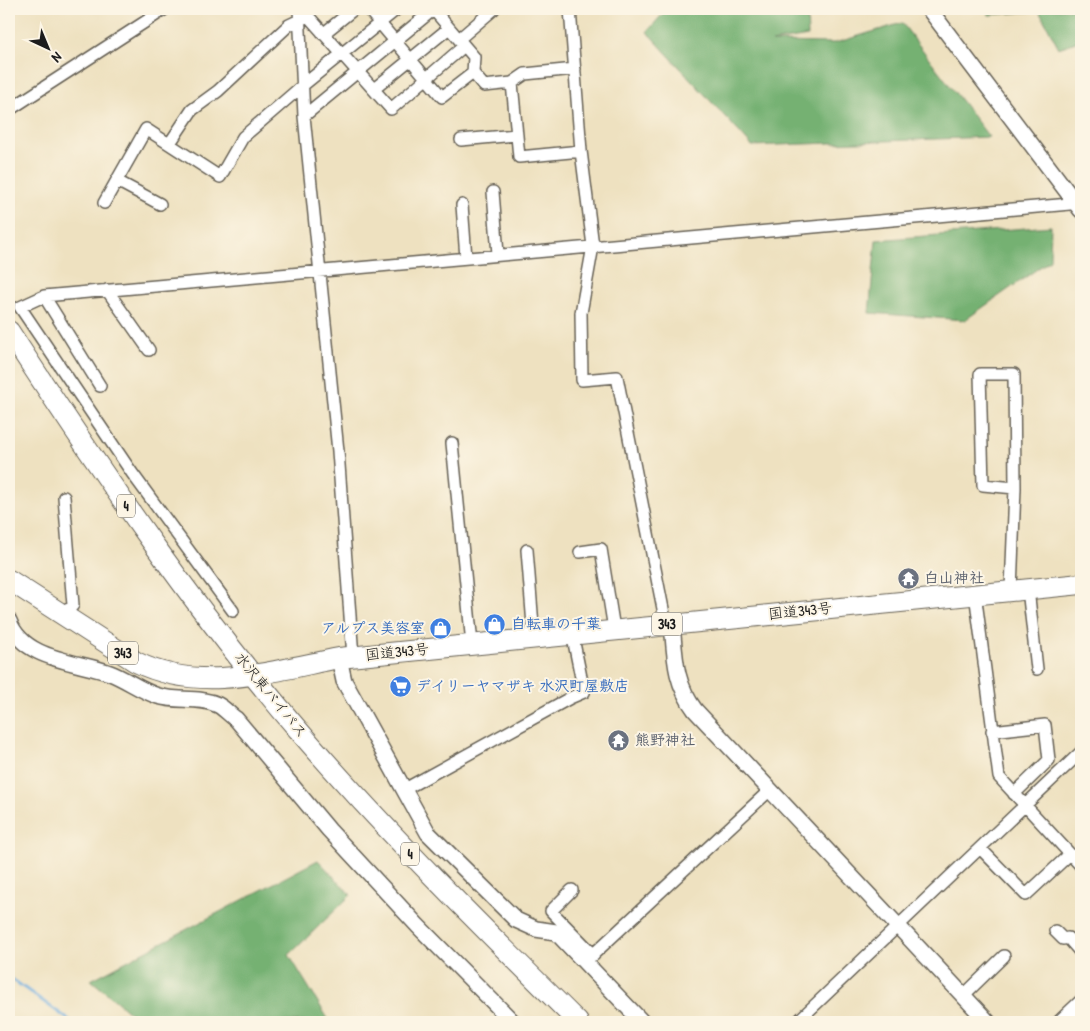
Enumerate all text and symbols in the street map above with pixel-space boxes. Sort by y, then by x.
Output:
north arrow [22,22,72,72]
text: N [48,48,67,68]
road number: 4 [117,494,135,518]
temple icon: 白山神社 [896,566,920,590]
place label: 白山神社 [924,567,984,588]
street label: 国道343号 [767,597,833,624]
shop icon: 自転車の千葉 [483,612,507,636]
road number: 343 [652,612,682,636]
place label: 自転車の千葉 [511,613,601,634]
shop icon: アルプス美容室 [429,616,453,640]
place label: アルプス美容室 [321,617,425,638]
street label: 国道343号 [364,638,430,665]
road number: 343 [108,641,138,664]
street label: 水沢東バイパス [230,647,312,742]
supermarket icon: デイリーヤマザキ 水沢町屋敷店 [388,674,412,698]
place label: デイリーヤマザキ 水沢町屋敷店 [416,675,629,696]
temple icon: 熊野神社 [607,728,631,752]
place label: 熊野神社 [635,729,695,750]
road number: 4 [401,842,419,866]

